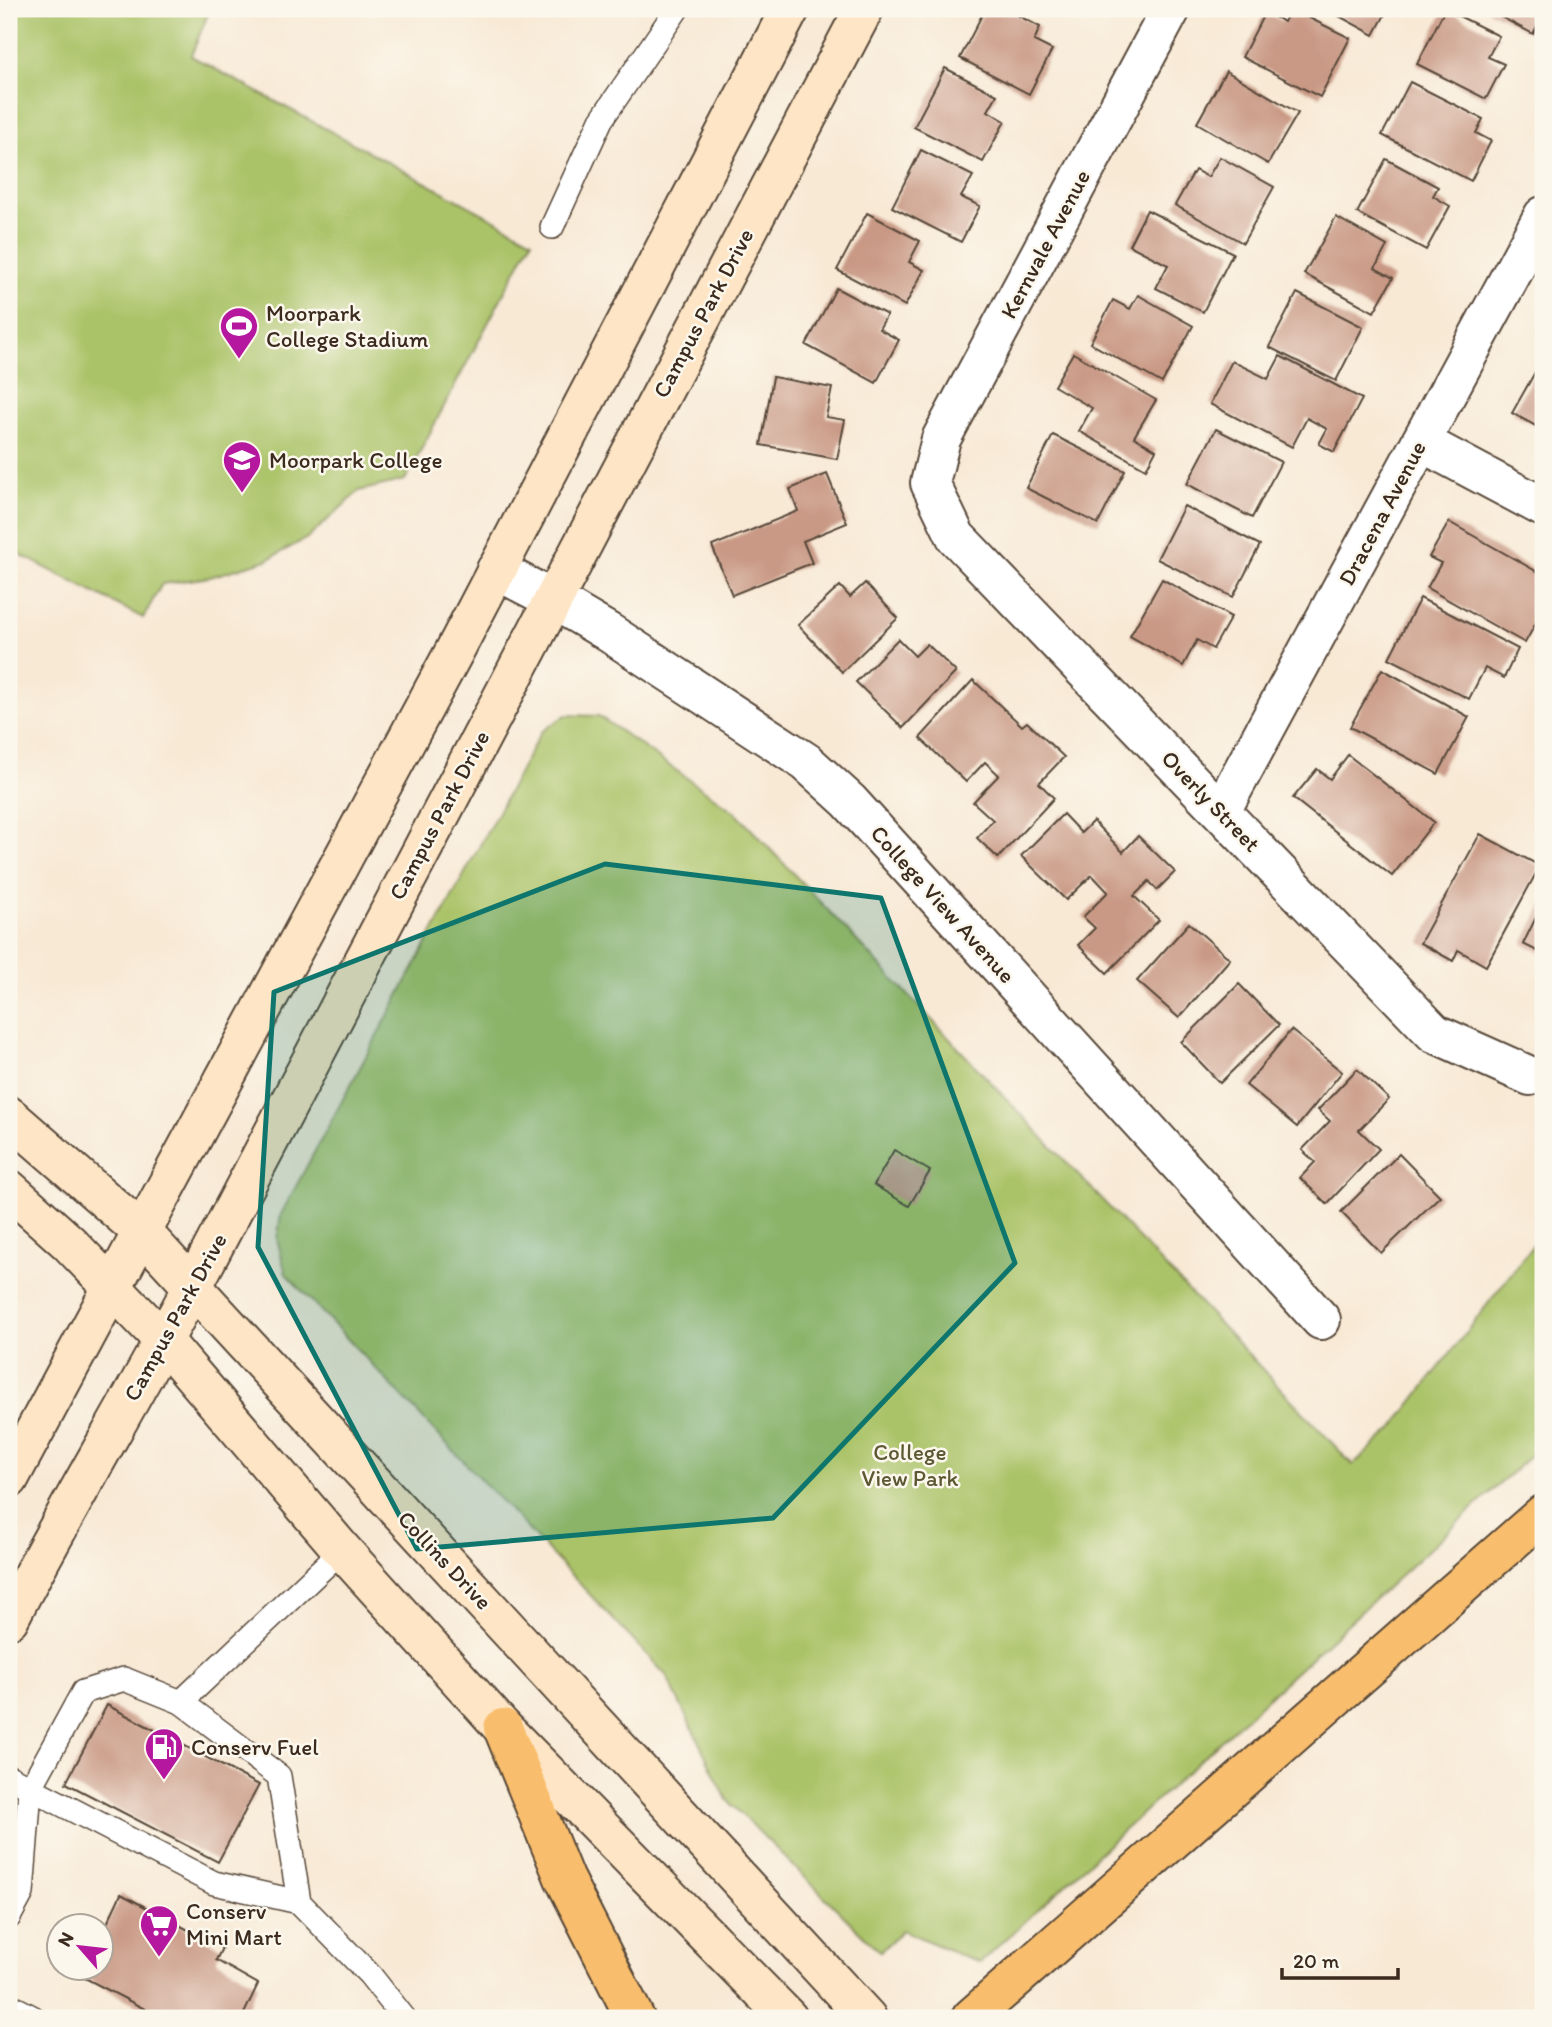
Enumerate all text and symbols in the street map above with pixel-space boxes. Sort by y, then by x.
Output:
street label: Kernvale Avenue [994,165,1096,323]
street label: Campus Park Drive [647,224,759,402]
place label: Moorpark College Stadium [266,299,428,353]
sports icon: Moorpark College Stadium [218,305,260,360]
street label: Dracena Avenue [1332,436,1432,590]
school or university icon: Moorpark College [221,439,263,494]
place label: Moorpark College [269,446,443,474]
street label: Campus Park Drive [383,726,495,904]
street label: Overly Street [1156,744,1266,858]
street label: College View Avenue [865,819,1021,989]
street label: Campus Park Drive [117,1228,233,1406]
park label: College View Park [862,1438,959,1492]
street label: Collins Drive [392,1505,498,1615]
fuel station icon: Conserv Fuel [143,1726,185,1781]
place label: Conserv Fuel [191,1733,319,1761]
place label: Conserv Mini Mart [186,1897,282,1951]
supermarket icon: Conserv Mini Mart [138,1903,180,1958]
north arrow [46,1912,116,1982]
text: N [52,1928,79,1950]
scale bar [1282,1936,1398,1980]
text: 20 m [1293,1948,1340,1973]

